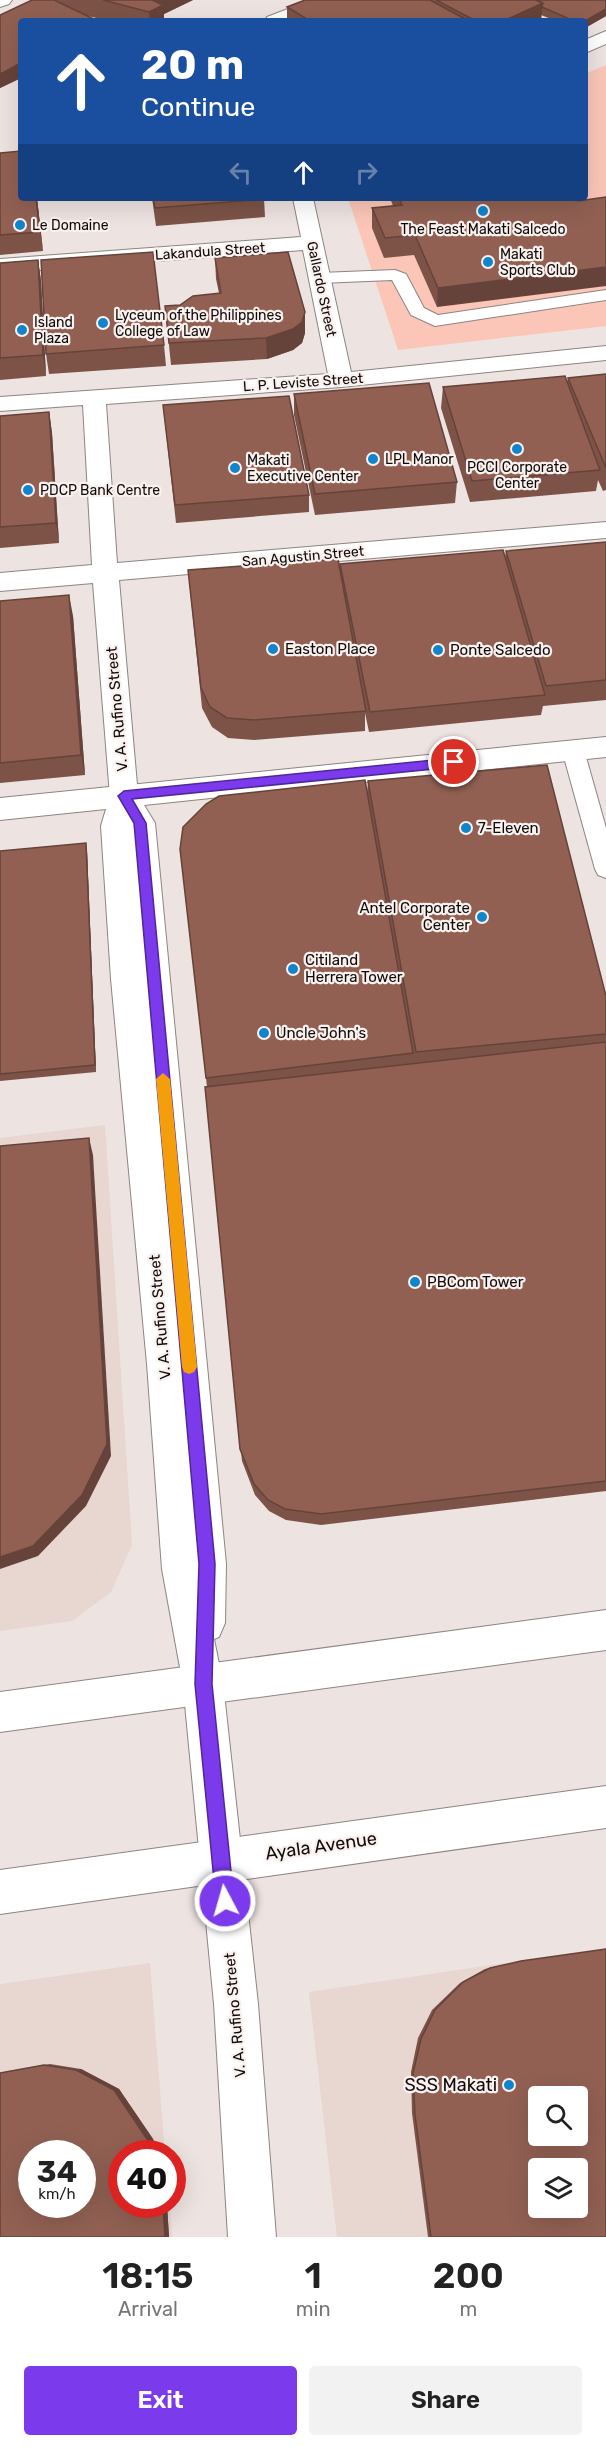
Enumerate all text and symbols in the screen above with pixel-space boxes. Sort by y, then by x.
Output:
text: 20 m [141,40,244,90]
icon: ahead [42,42,120,120]
text: Continue [141,91,255,123]
icon: left [224,156,257,189]
icon: ahead [287,156,320,189]
icon: right [350,156,383,189]
marker: The Feast Makati Salcedo [476,204,490,218]
place label: Le Domaine [32,217,109,234]
marker: Le Domaine [13,218,27,232]
place label: The Feast Makati Salcedo [401,221,565,238]
street label: Lakandula Street [154,239,266,264]
street label: Gallardo Street [303,240,340,339]
place label: Makati Sports Club [500,246,576,279]
marker: Makati Sports Club [481,255,495,269]
place label: Lyceum of the Philippines College of Law [115,307,282,340]
place label: Island Plaza [34,314,73,347]
marker: Lyceum of the Philippines College of Law [96,316,110,330]
marker: Island Plaza [15,323,29,337]
street label: L. P. Leviste Street [242,370,364,395]
marker: PCCI Corporate Center [510,442,524,456]
place label: LPL Manor [385,451,454,468]
place label: Makati Executive Center [247,452,359,485]
marker: LPL Manor [366,452,380,466]
place label: PCCI Corporate Center [467,459,567,492]
marker: Makati Executive Center [228,461,242,475]
place label: PDCP Bank Centre [40,482,160,499]
marker: PDCP Bank Centre [21,483,35,497]
street label: San Agustin Street [241,543,365,570]
place label: Easton Place [285,640,375,658]
place label: Ponte Salcedo [450,641,551,659]
marker: Easton Place [266,642,280,656]
marker: Ponte Salcedo [431,643,445,657]
street label: V. A. Rufino Street [103,646,131,772]
pin [428,736,479,787]
icon: arrive [437,745,470,778]
place label: 7-Eleven [478,819,539,837]
marker: 7-Eleven [459,821,473,835]
place label: Antel Corporate Center [359,899,470,934]
marker: Antel Corporate Center [475,910,489,924]
place label: Citiland Herrera Tower [305,951,403,986]
marker: Citiland Herrera Tower [286,962,300,976]
place label: Uncle John's [276,1024,366,1042]
marker: Uncle John's [257,1026,271,1040]
street label: V. A. Rufino Street [146,1254,174,1380]
place label: PBCom Tower [427,1273,524,1291]
marker: PBCom Tower [408,1275,422,1289]
street label: Ayala Avenue [264,1827,378,1865]
position arrow [193,1869,257,1933]
street label: V. A. Rufino Street [221,1952,249,2078]
place label: SSS Makati [404,2074,497,2096]
marker: SSS Makati [502,2078,516,2092]
map controls [528,2086,588,2218]
button: search [528,2086,588,2146]
speed limit sign: 40 [108,2140,186,2218]
text: 34 [37,2154,77,2190]
button: layers [528,2158,588,2218]
text: km/h [38,2185,76,2203]
text: 18:15 [102,2254,194,2297]
text: 1 [305,2254,322,2297]
text: 200 [433,2254,504,2297]
text: Arrival [118,2297,178,2321]
text: min [296,2297,331,2321]
text: m [459,2297,477,2321]
button: Exit [24,2366,297,2435]
button: Share [309,2366,582,2435]

